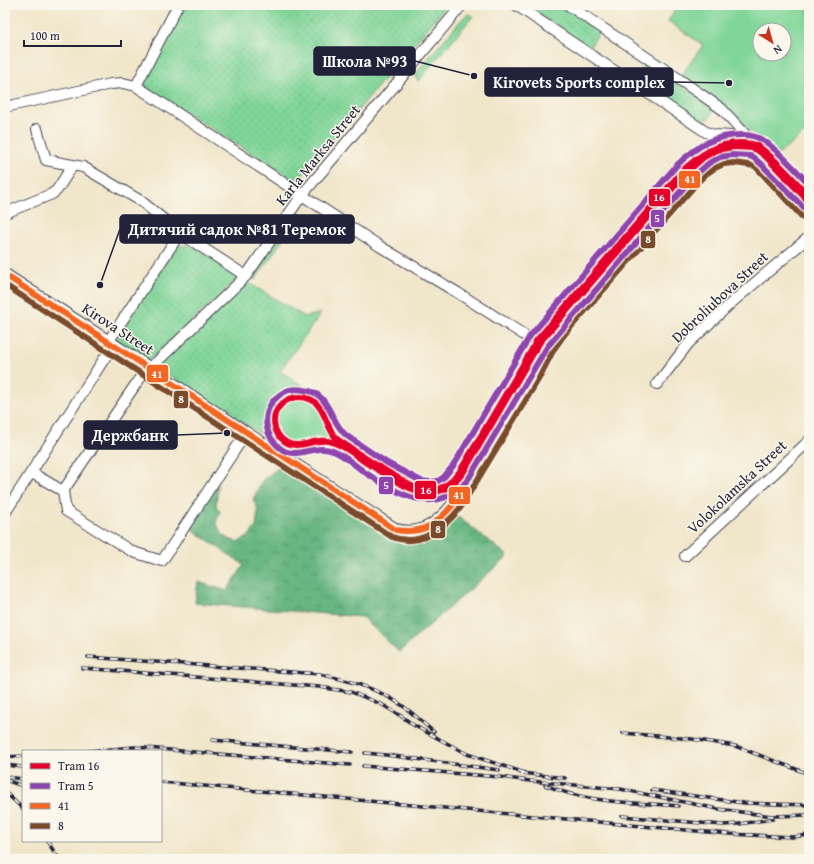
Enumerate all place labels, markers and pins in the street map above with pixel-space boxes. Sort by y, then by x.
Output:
callout: Школа №93 [314,47,415,75]
callout: Kirovets Sports complex [485,68,673,96]
callout: Дитячий садок №81 Теремок [120,215,354,243]
callout: Держбанк [84,421,177,449]

